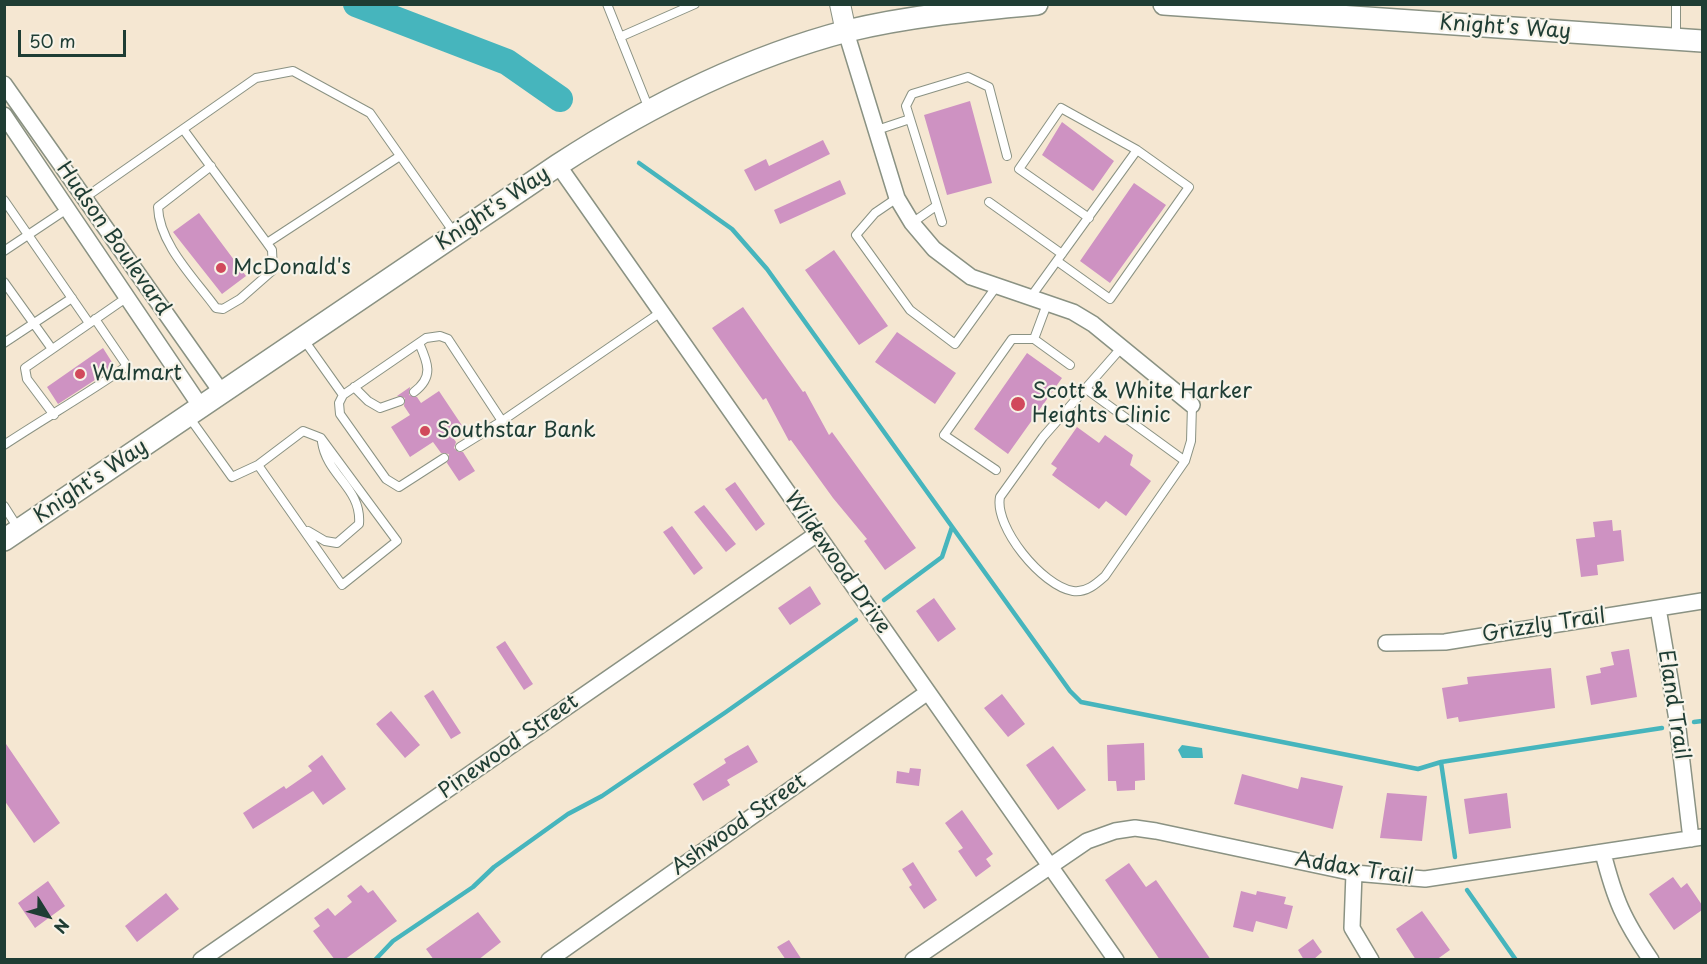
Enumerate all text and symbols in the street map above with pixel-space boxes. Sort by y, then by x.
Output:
street label: Knight's Way [1438,11,1572,45]
scale bar [21,18,129,56]
text: 50 m [29,27,76,54]
street label: Hudson Boulevard [51,157,175,321]
street label: Knight's Way [431,162,555,256]
place label: McDonald's [233,255,351,281]
marker: McDonald's [214,261,228,275]
place label: Walmart [92,361,182,387]
marker: Walmart [73,367,87,381]
place label: Scott & White Harker Heights Clinic [1032,379,1252,429]
marker: Scott & White Harker Heights Clinic [1009,395,1027,413]
place label: Southstar Bank [437,418,596,444]
marker: Southstar Bank [418,424,432,438]
street label: Knight's Way [29,435,153,529]
street label: Wildewood Drive [778,487,896,639]
street label: Grizzly Trail [1480,604,1608,648]
street label: Eland Trail [1652,648,1694,762]
street label: Pinewood Street [434,689,584,805]
street label: Ashwood Street [667,769,811,881]
street label: Addax Trail [1293,847,1415,891]
north arrow [18,886,78,946]
text: N [49,915,76,939]

